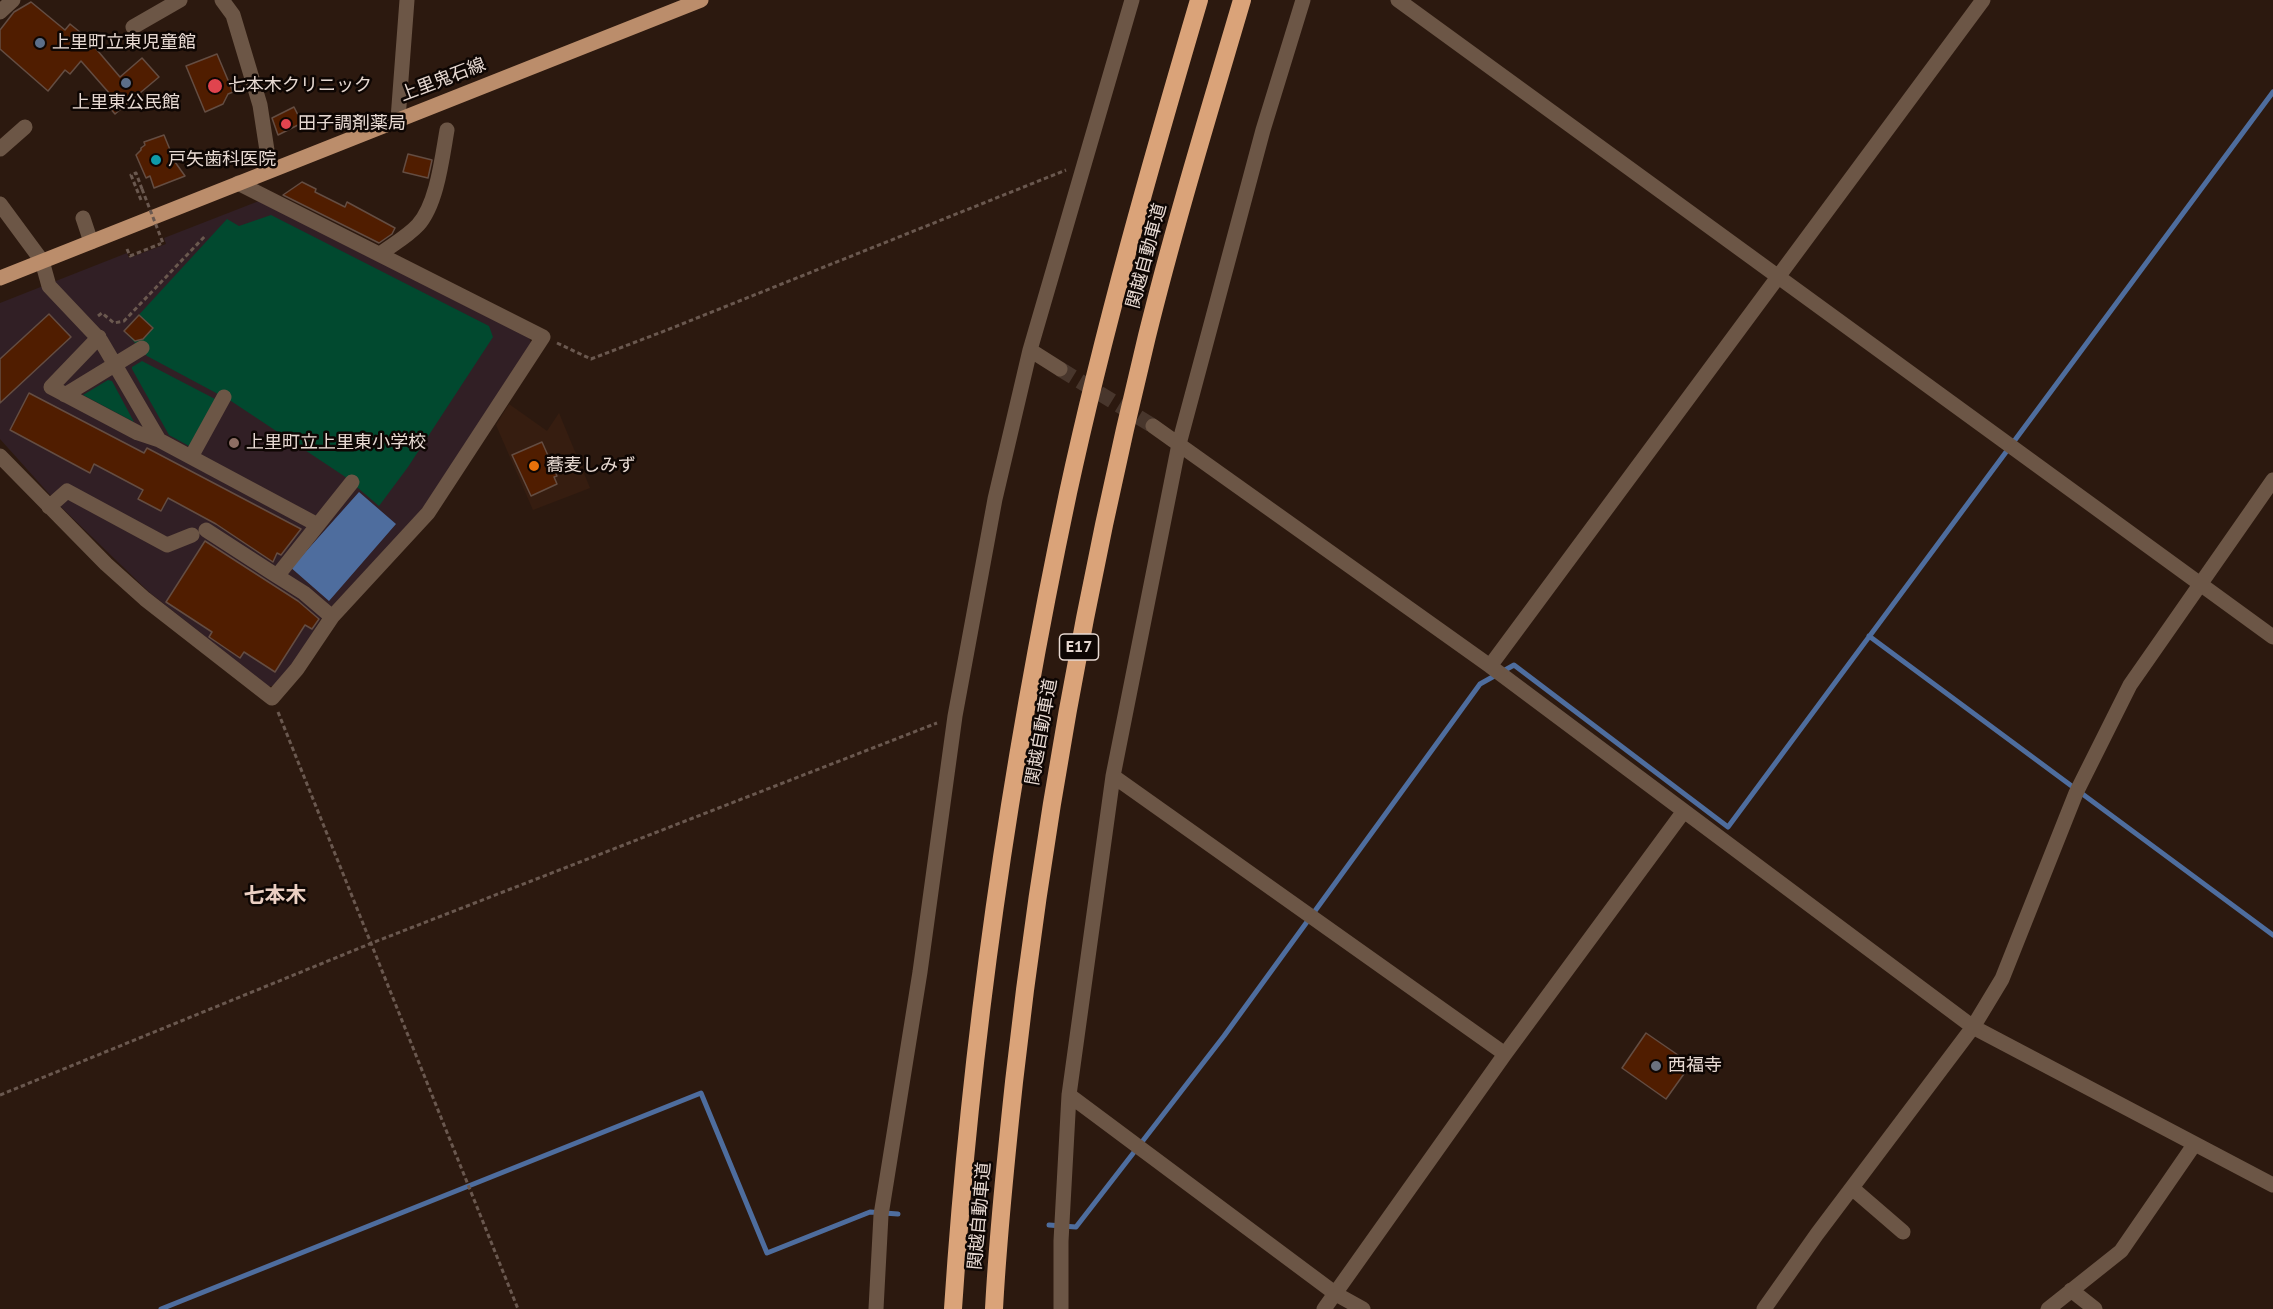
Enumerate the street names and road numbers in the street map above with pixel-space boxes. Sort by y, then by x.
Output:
street label: 上里鬼石線 [397,54,489,106]
street label: 関越自動車道 [1123,201,1171,311]
road number: E17 [1060,634,1098,660]
street label: 関越自動車道 [1022,677,1062,787]
street label: 関越自動車道 [965,1161,995,1271]

